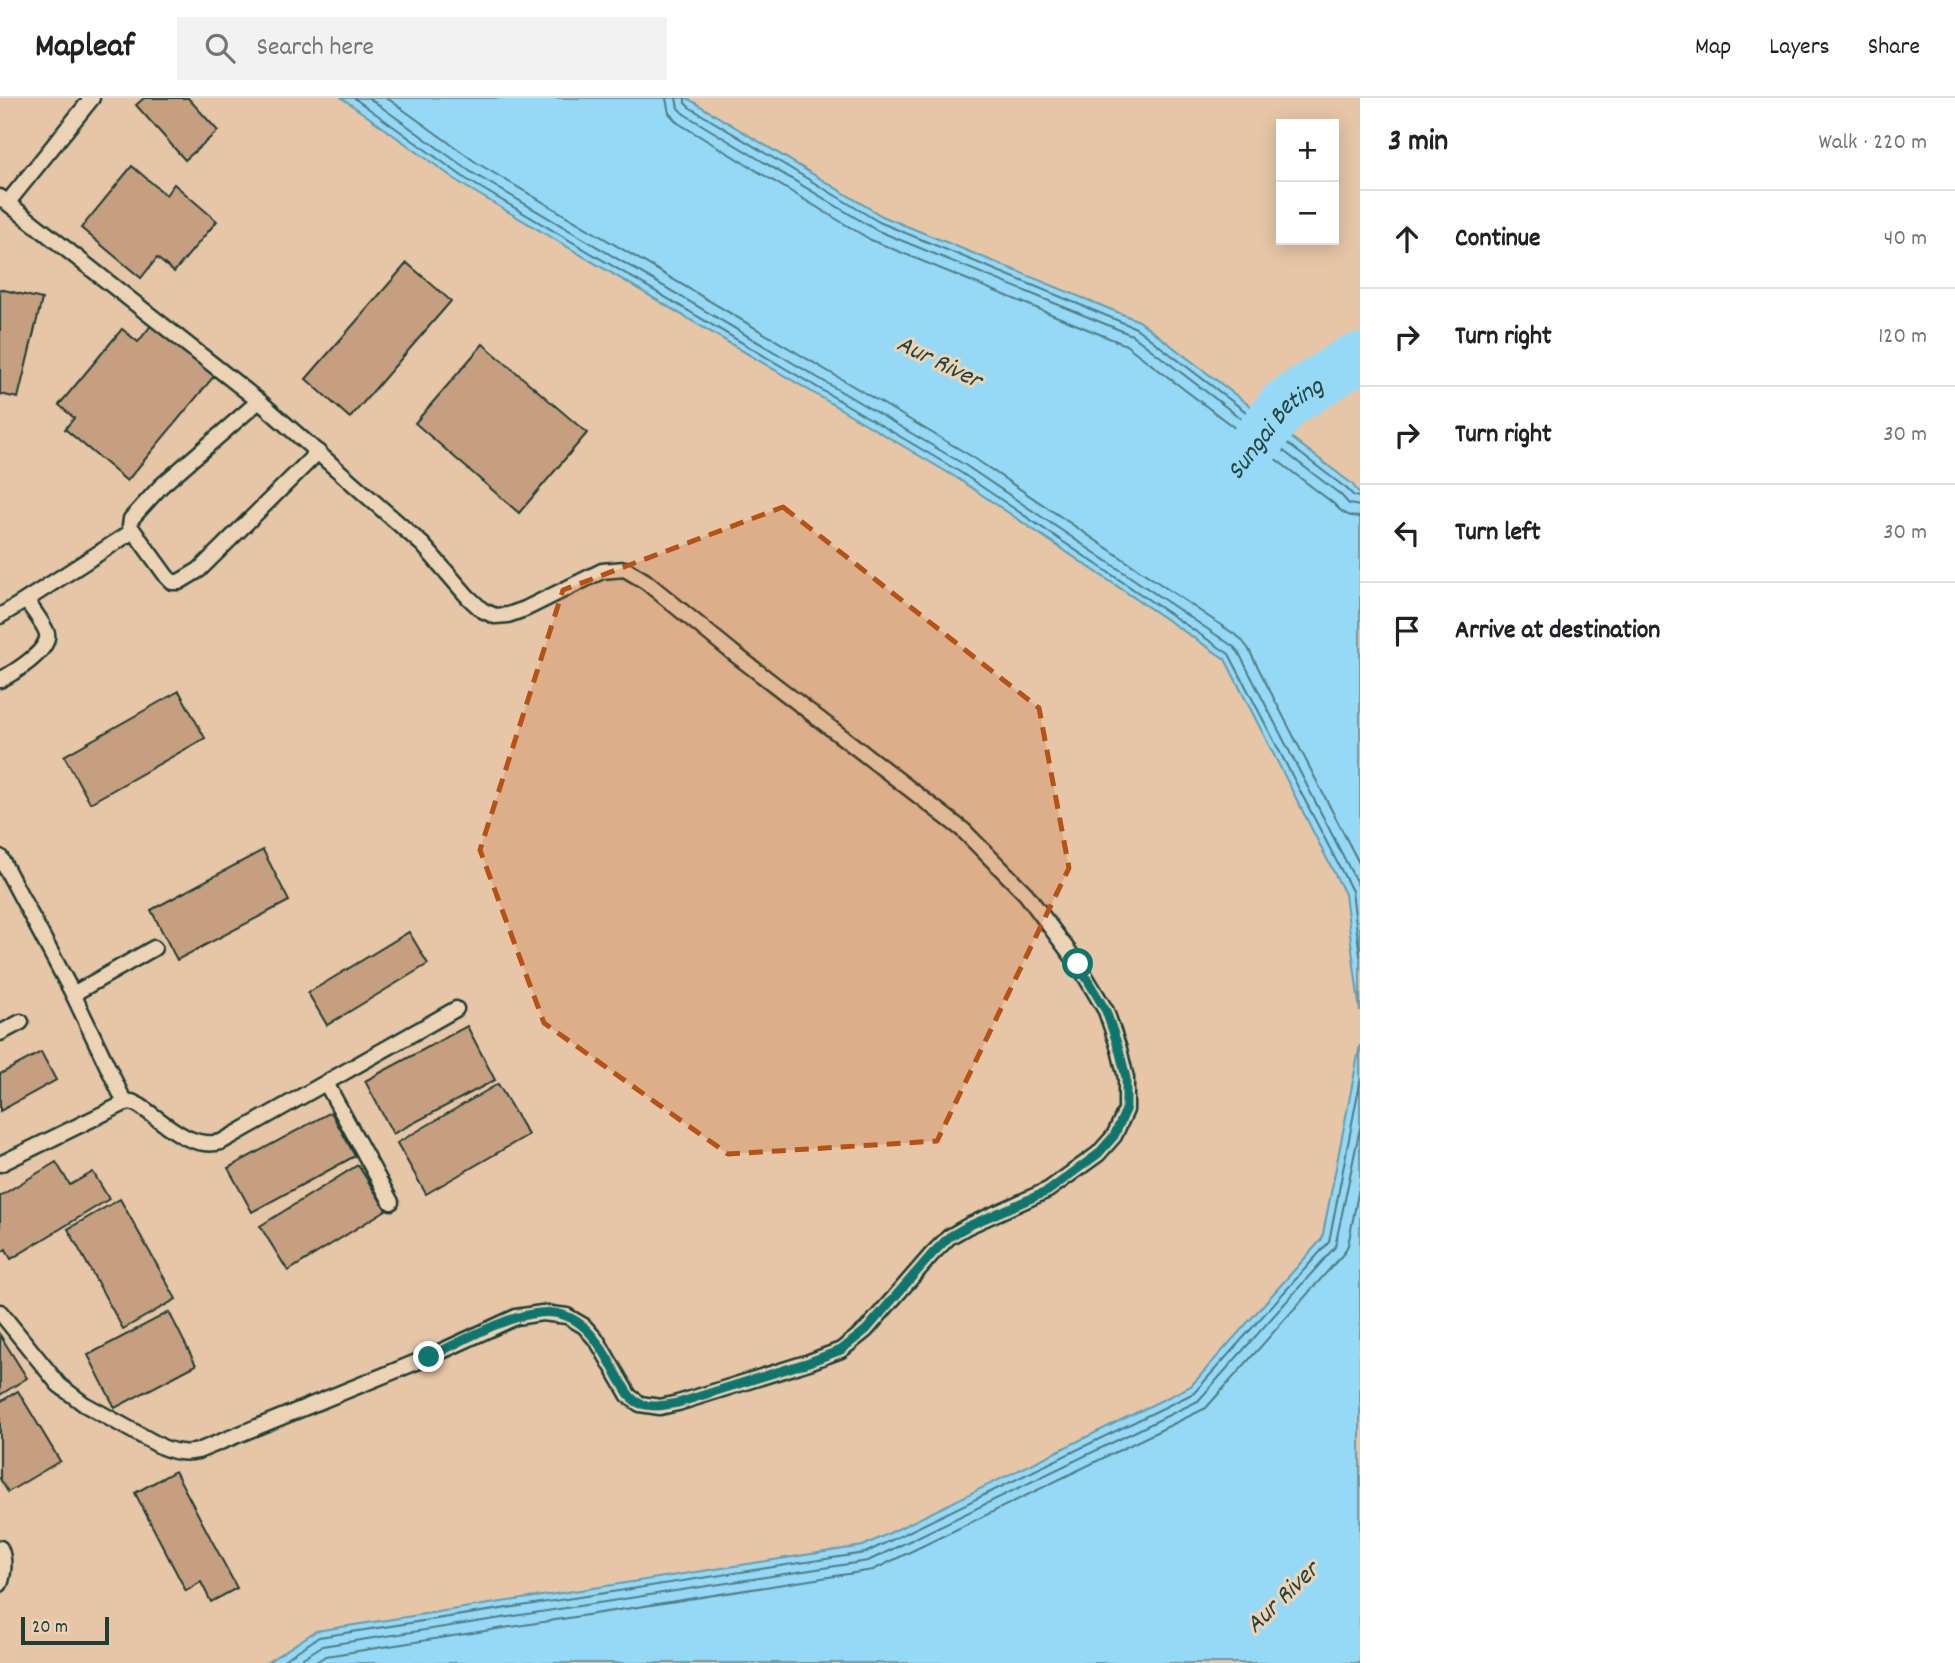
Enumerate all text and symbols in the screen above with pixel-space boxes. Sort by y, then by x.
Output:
search box [177,17,667,80]
text: Mapleaf [35,25,135,72]
icon: search [201,29,239,67]
text: Search here [257,30,374,67]
text: Map [1695,31,1731,65]
text: Layers [1769,31,1830,65]
text: Share [1868,31,1920,65]
map controls [1276,119,1339,245]
button: + [1276,119,1339,182]
text: 3 min [1388,122,1448,165]
text: Walk · 220 m [1819,127,1927,160]
button: − [1276,182,1339,245]
icon: ahead [1388,220,1426,258]
text: Continue [1455,221,1540,258]
text: 40 m [1884,223,1927,256]
icon: right [1388,318,1426,356]
text: Turn right [1455,319,1552,356]
text: 120 m [1878,321,1927,354]
water label: Aur River [890,327,990,401]
water label: Sungai Beting [1219,368,1333,489]
icon: right [1388,416,1426,454]
text: Turn right [1455,417,1552,454]
text: 30 m [1883,419,1927,452]
icon: left [1388,514,1426,552]
text: Turn left [1455,515,1541,552]
text: 30 m [1883,517,1927,550]
icon: arrive [1388,612,1426,650]
text: Arrive at destination [1455,613,1660,650]
route start [1062,948,1093,979]
route end [413,1341,444,1372]
water label: Aur River [1238,1552,1331,1643]
scale bar [21,1614,108,1646]
text: 20 m [32,1615,68,1642]

